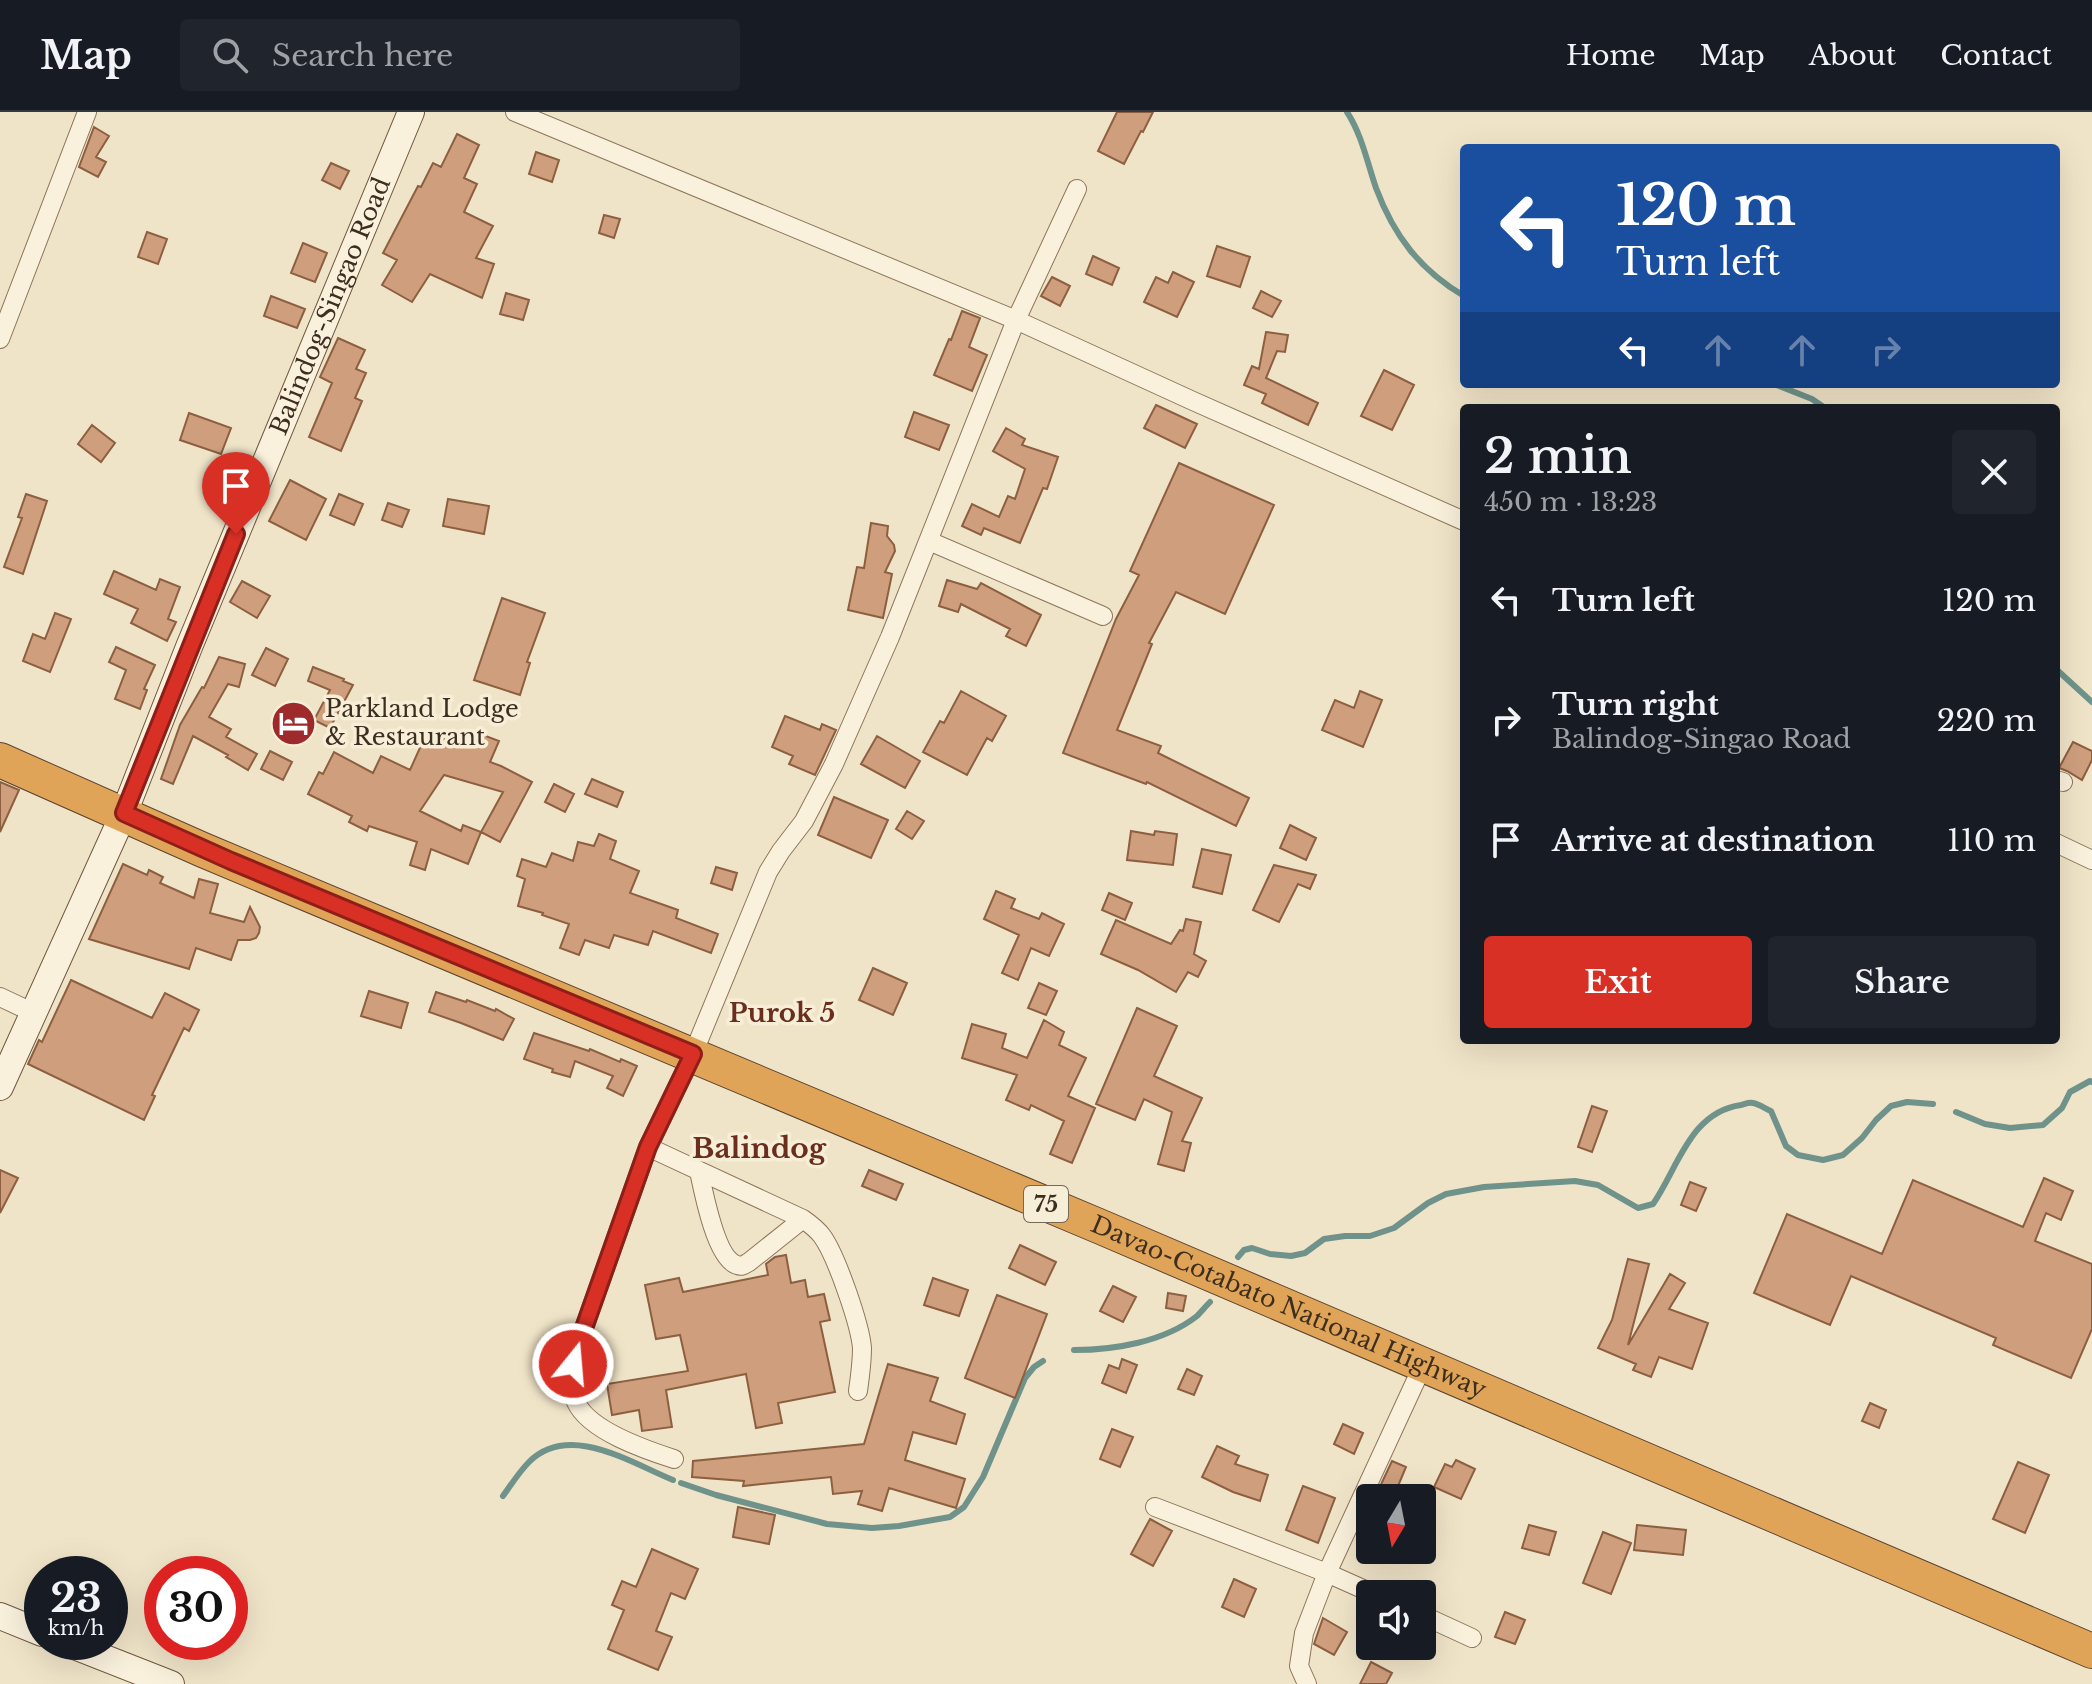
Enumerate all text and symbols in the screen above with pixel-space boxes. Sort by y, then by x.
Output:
search box [180,19,740,91]
text: Map [40,32,132,79]
icon: search [208,33,252,77]
text: Search here [272,37,453,74]
text: Home [1566,38,1656,73]
text: Map [1700,38,1765,73]
text: About [1809,38,1896,73]
text: Contact [1940,38,2052,73]
text: 120 m [1616,171,1796,240]
street label: Balindog-Singao Road [264,173,396,439]
icon: left [1484,176,1588,280]
text: Turn left [1616,240,1780,285]
icon: left [1612,328,1656,372]
icon: ahead [1696,328,1740,372]
icon: ahead [1780,328,1824,372]
icon: right [1864,328,1908,372]
text: 2 min [1484,426,1632,486]
button: close [1952,430,2036,514]
pin [202,452,270,534]
icon: arrive [214,464,258,508]
text: 450 m · 13:23 [1484,486,1657,518]
icon: left [1484,578,1528,622]
text: Turn left [1552,582,1695,619]
text: 120 m [1942,582,2036,619]
text: Turn right [1552,686,1719,723]
place label: Parkland Lodge & Restaurant [325,694,519,751]
icon: right [1484,698,1528,742]
hotel icon: Parkland Lodge & Restaurant [270,699,318,747]
text: 220 m [1937,702,2036,739]
text: Balindog-Singao Road [1552,723,1851,755]
icon: arrive [1484,818,1528,862]
text: Arrive at destination [1552,822,1875,859]
text: 110 m [1947,822,2036,859]
button: Exit [1484,936,1752,1028]
button: Share [1768,936,2036,1028]
district label: Purok 5 [729,997,835,1029]
district label: Balindog [692,1131,827,1166]
road number: 75 [1024,1186,1068,1222]
street label: Davao-Cotabato National Highway [1087,1209,1491,1404]
position arrow [531,1322,615,1406]
north arrow [1356,1484,1436,1564]
map controls [1356,1484,1436,1660]
speed limit sign: 30 [144,1556,248,1660]
text: 23 [50,1573,102,1623]
button: sound [1356,1580,1436,1660]
text: km/h [48,1616,104,1640]

